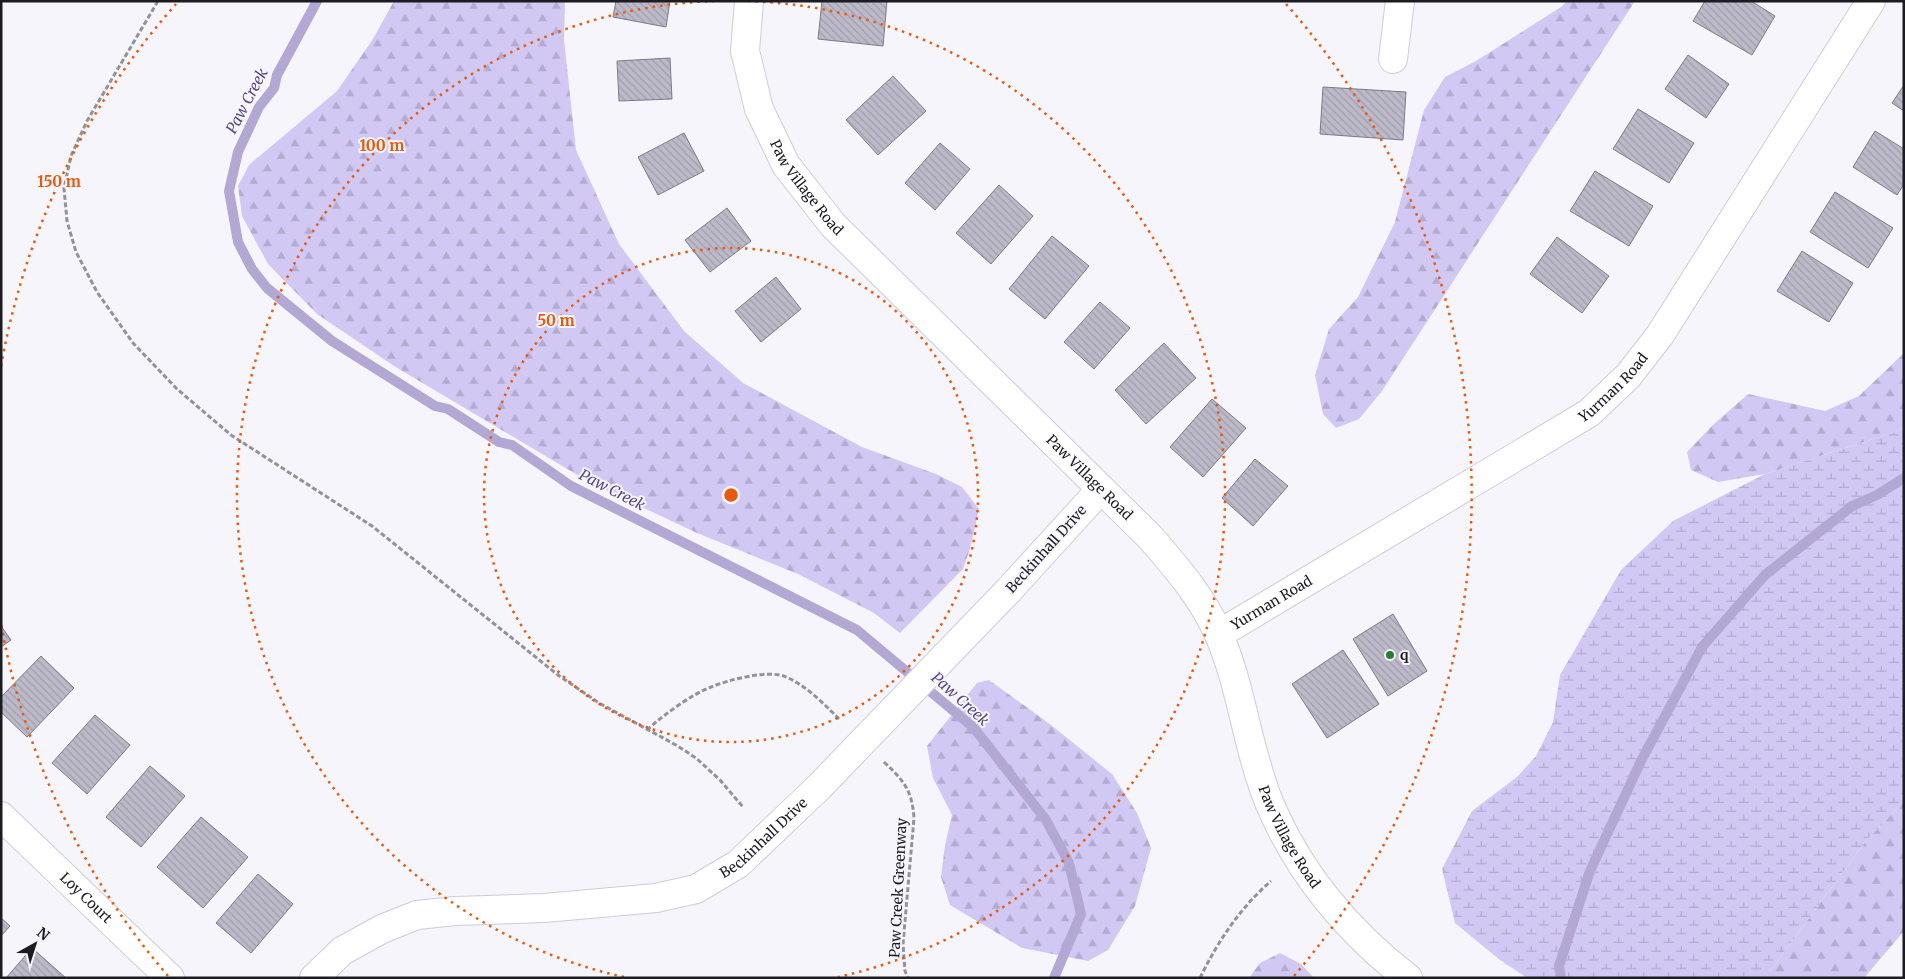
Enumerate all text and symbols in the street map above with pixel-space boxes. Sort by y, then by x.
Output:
water label: Paw Creek [221,64,272,137]
text: 100 m [360,136,404,155]
street label: Paw Village Road [766,137,848,240]
text: 150 m [37,172,81,191]
text: 50 m [537,311,575,330]
street label: Yurman Road [1574,349,1652,427]
street label: Paw Village Road [1042,431,1137,524]
water label: Paw Creek [576,465,649,515]
centre of rings [722,486,740,504]
street label: Beckinhall Drive [1002,501,1090,597]
street label: Yurman Road [1227,571,1316,634]
place label: q [1400,646,1409,664]
marker: q [1384,649,1396,661]
water label: Paw Creek [928,668,994,730]
street label: Paw Village Road [1255,783,1325,892]
street label: Beckinhall Drive [716,794,811,882]
street label: Paw Creek Greenway [885,817,911,959]
street label: Loy Court [56,868,117,927]
north arrow [10,919,60,969]
text: N [33,923,53,944]

